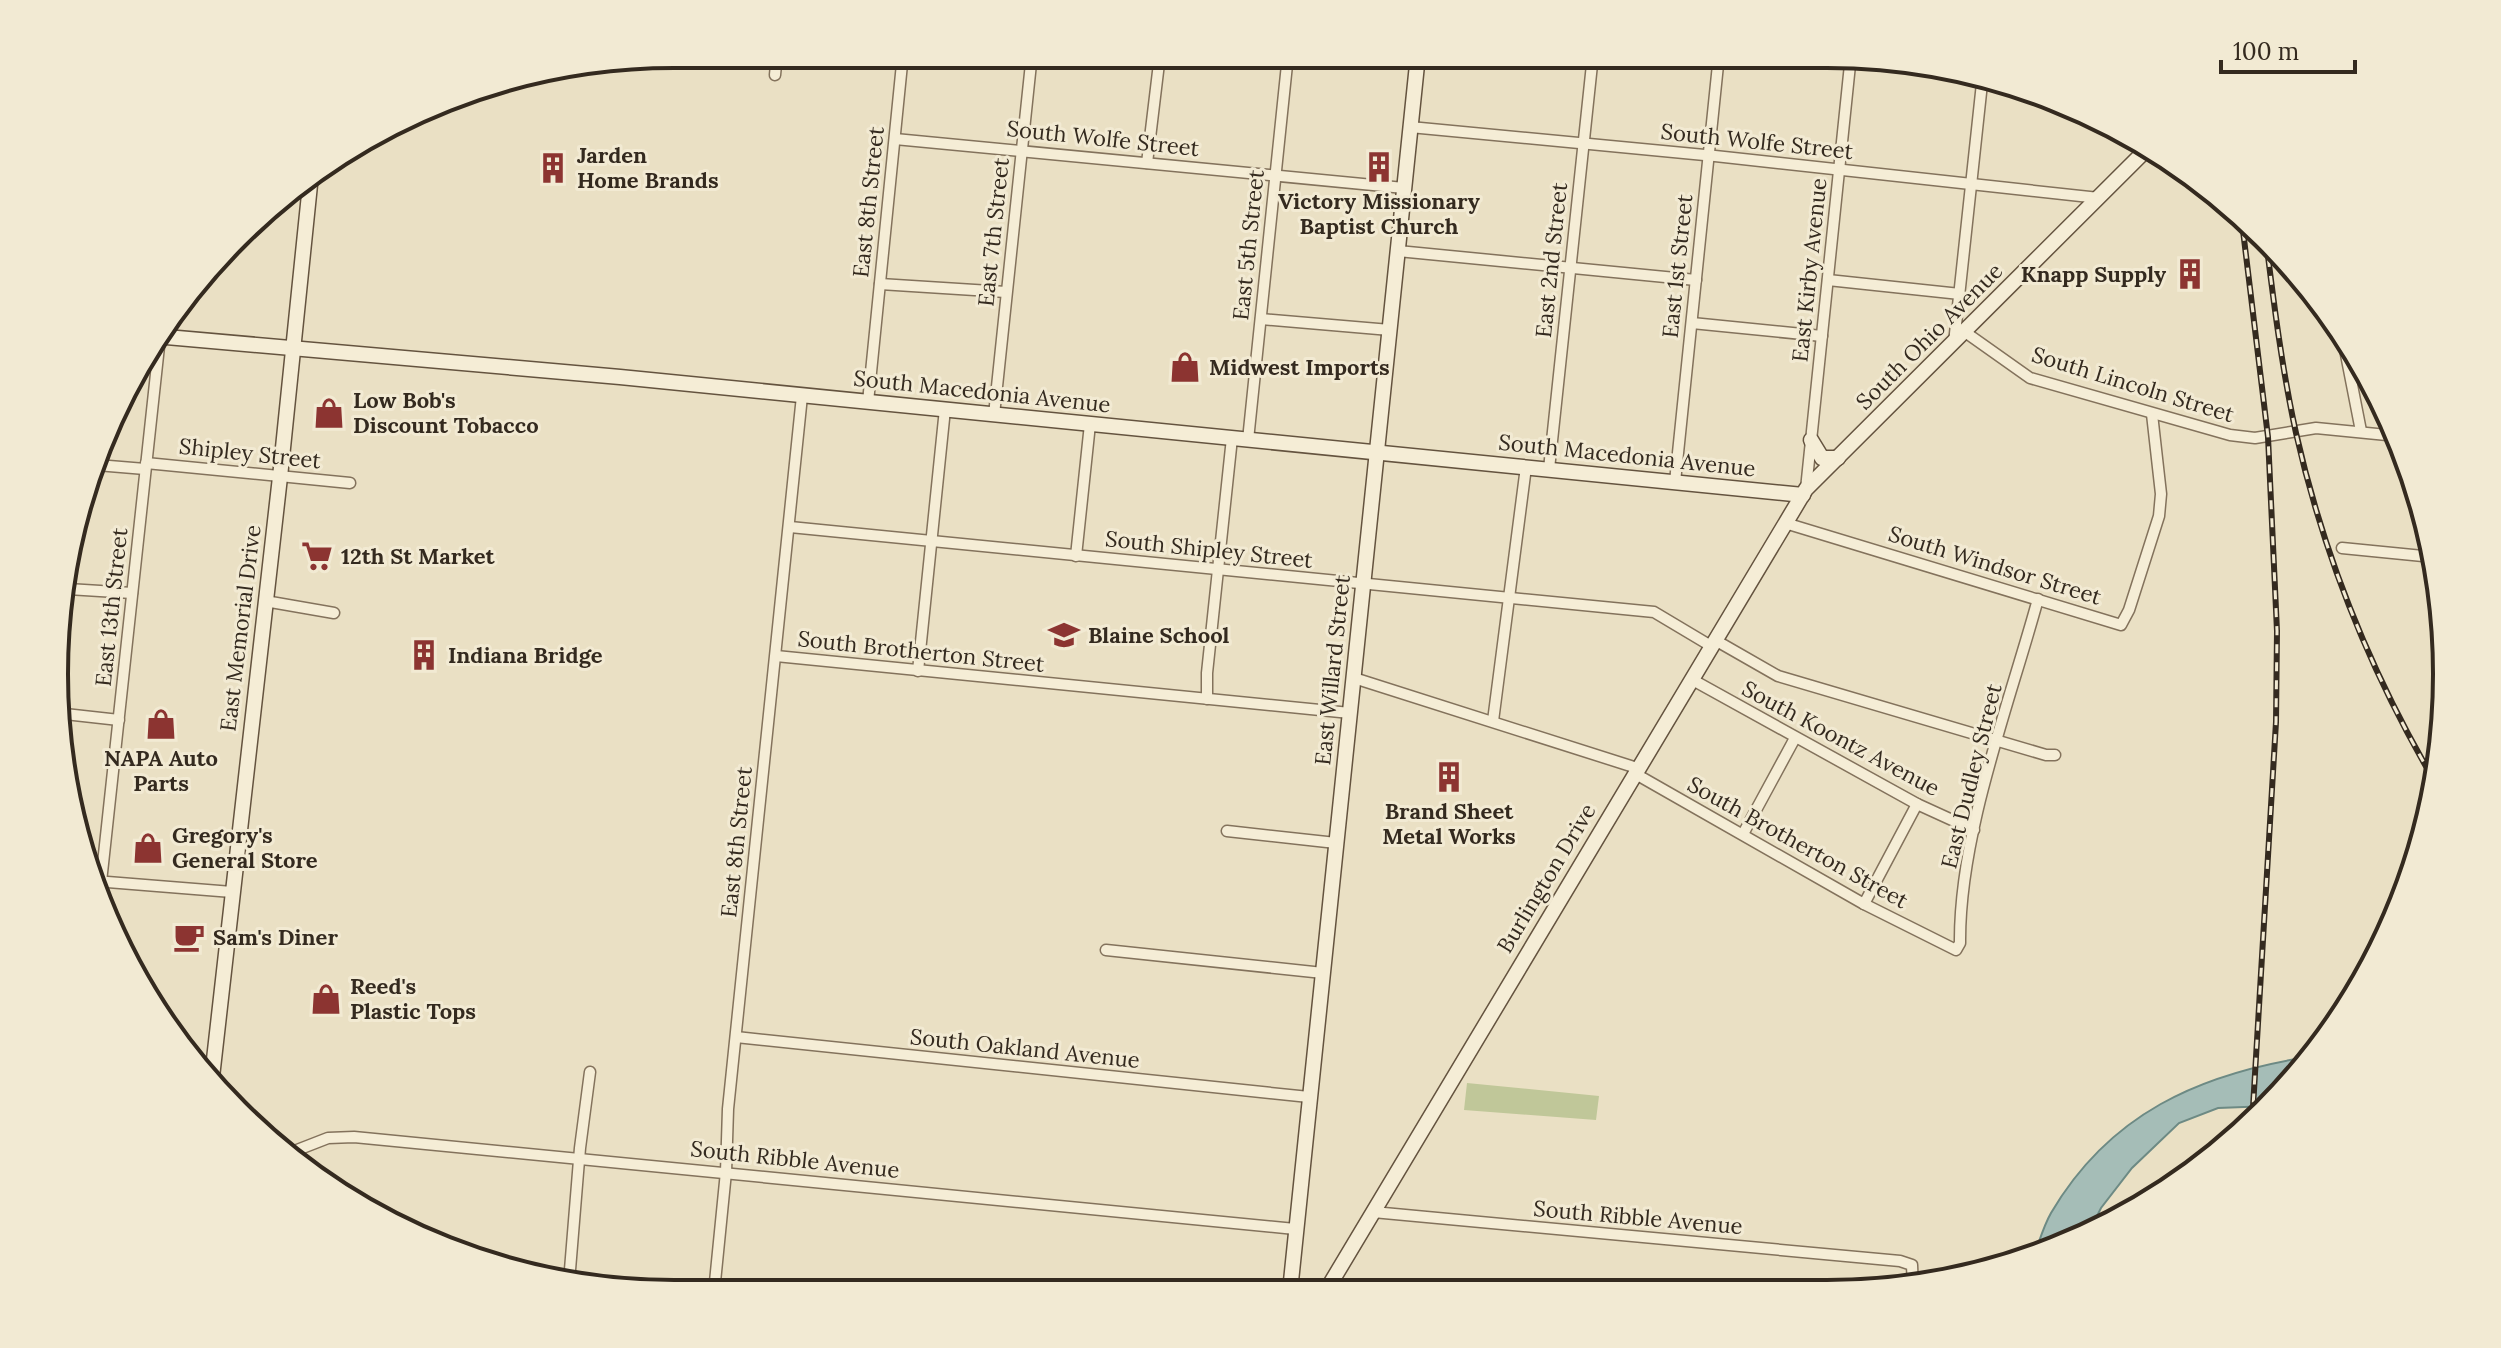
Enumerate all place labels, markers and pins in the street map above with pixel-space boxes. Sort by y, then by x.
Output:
place label: Jarden Home Brands [577,141,719,194]
building icon: Victory Missionary Baptist Church [1362,150,1396,184]
building icon: Jarden Home Brands [536,151,570,185]
place label: Victory Missionary Baptist Church [1278,187,1481,240]
building icon: Knapp Supply [2173,257,2207,291]
place label: Knapp Supply [2021,260,2167,288]
shop icon: Midwest Imports [1168,350,1202,384]
place label: Midwest Imports [1209,353,1390,381]
place label: Low Bob's Discount Tobacco [353,386,539,439]
shop icon: Low Bob's Discount Tobacco [312,396,346,430]
supermarket icon: 12th St Market [300,539,334,573]
place label: 12th St Market [341,542,496,570]
school or university icon: Blaine School [1047,618,1081,652]
place label: Blaine School [1088,621,1230,649]
building icon: Indiana Bridge [407,638,441,672]
place label: Indiana Bridge [448,641,603,669]
shop icon: NAPA Auto Parts [144,707,178,741]
place label: NAPA Auto Parts [104,744,218,797]
building icon: Brand Sheet Metal Works [1432,760,1466,794]
place label: Brand Sheet Metal Works [1382,797,1516,850]
place label: Gregory's General Store [172,821,318,874]
shop icon: Gregory's General Store [131,831,165,865]
cafe icon: Sam's Diner [172,920,206,954]
place label: Sam's Diner [213,923,338,951]
place label: Reed's Plastic Tops [350,972,476,1025]
shop icon: Reed's Plastic Tops [309,982,343,1016]

